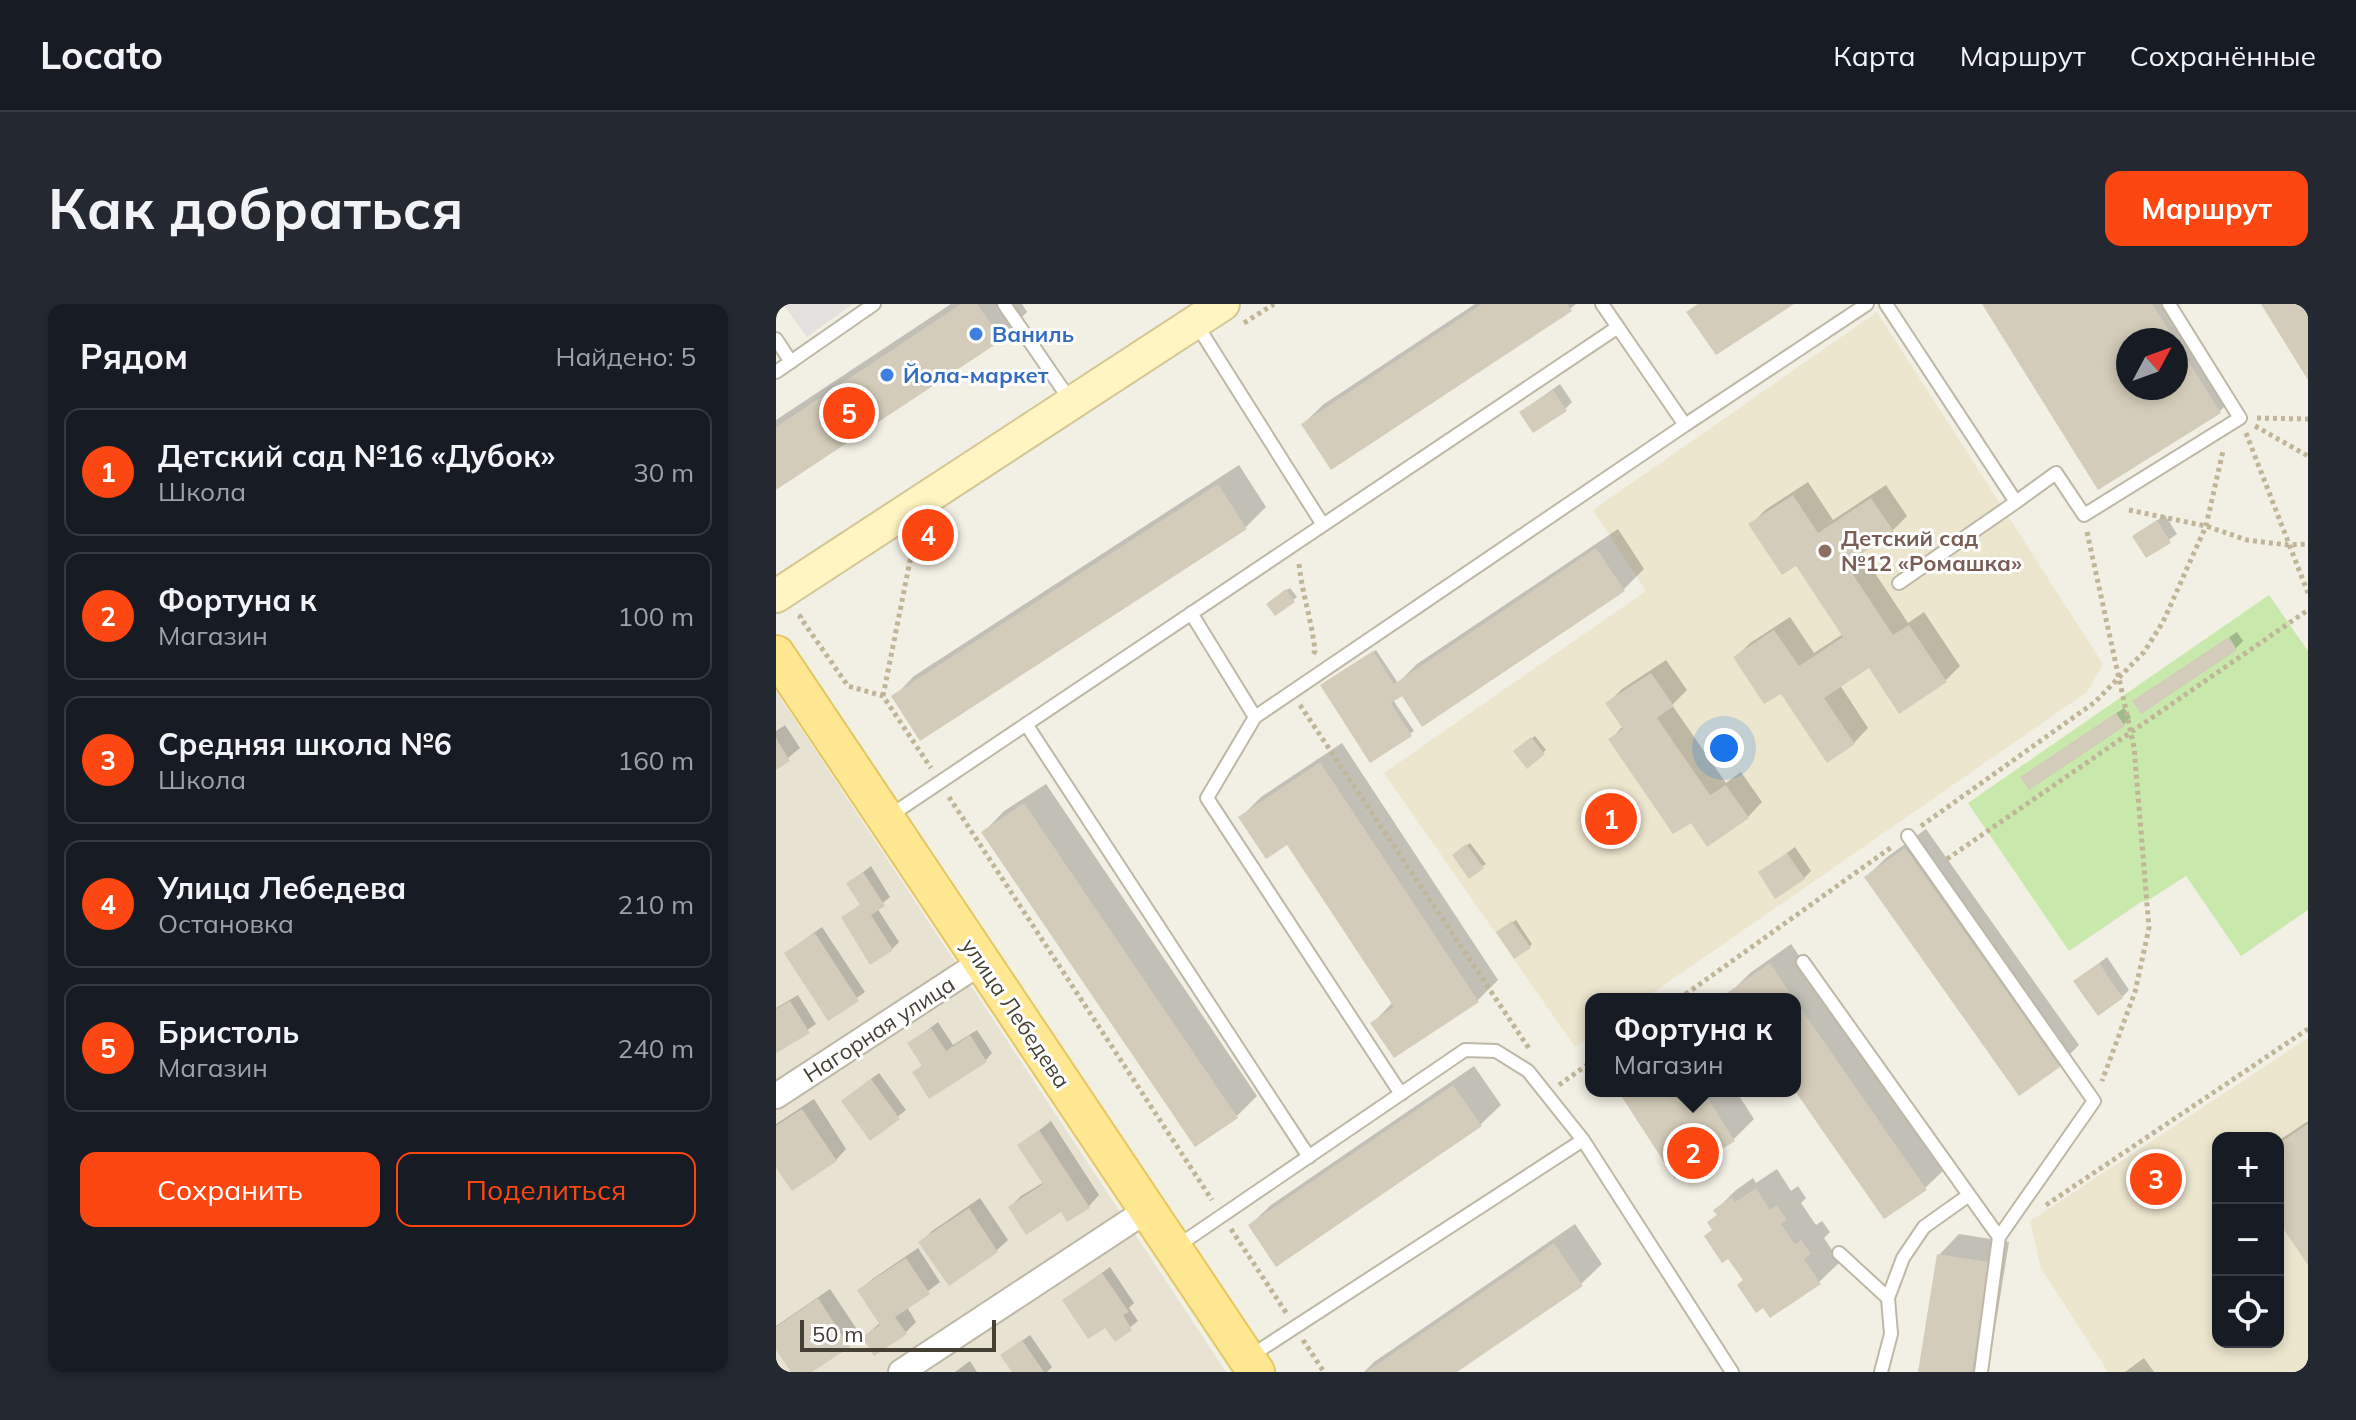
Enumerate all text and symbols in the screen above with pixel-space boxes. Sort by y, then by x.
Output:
text: Locato [40,31,163,79]
text: Карта [1833,38,1916,73]
text: Маршрут [1960,38,2086,73]
text: Сохранённые [2130,38,2316,73]
button: Маршрут [2105,171,2308,246]
text: Как добраться [48,173,463,243]
place label: Ваниль [992,320,1074,348]
marker: Ваниль [967,325,985,343]
north arrow [2116,328,2188,400]
text: Рядом [80,335,188,378]
text: Найдено: 5 [556,340,696,373]
place label: Йола-маркет [903,361,1049,389]
marker: Йола-маркет [878,366,896,384]
pin: 5 [823,383,875,443]
text: Детский сад №16 «Дубок» [158,437,555,475]
text: 1 [100,456,116,489]
text: 30 m [633,456,694,489]
text: Школа [158,475,246,508]
pin: 4 [902,505,954,565]
place label: Детский сад №12 «Ромашка» [1841,524,2022,577]
marker: Детский сад №12 «Ромашка» [1816,542,1834,560]
text: Фортуна к [158,581,317,619]
text: 2 [100,600,116,633]
text: 100 m [618,600,694,633]
text: Магазин [158,619,268,652]
text: Средняя школа №6 [158,725,452,763]
your location [1704,728,1744,768]
text: 3 [100,744,116,777]
text: 160 m [618,744,694,777]
text: Школа [158,763,246,796]
pin: 1 [1585,789,1637,849]
text: Улица Лебедева [158,869,406,907]
text: 4 [100,888,116,921]
text: 210 m [618,888,694,921]
text: Остановка [158,907,294,940]
street label: улица Лебедева [955,933,1077,1093]
street label: Нагорная улица [798,970,960,1088]
popup [1585,993,1801,1097]
text: Фортуна к [1614,1010,1772,1048]
text: Бристоль [158,1013,299,1051]
text: 5 [100,1032,116,1065]
text: 240 m [618,1032,694,1065]
text: Магазин [1614,1048,1723,1081]
text: Магазин [158,1051,268,1084]
pin: 2 [1667,1123,1719,1183]
map controls [2212,1132,2284,1348]
button: + [2212,1132,2284,1204]
pin: 3 [2130,1149,2182,1209]
button: Сохранить [80,1152,380,1227]
button: Поделиться [396,1152,696,1227]
button: − [2212,1204,2284,1276]
button: locate [2212,1276,2284,1348]
scale bar [800,1316,996,1352]
text: 50 m [812,1320,863,1348]

